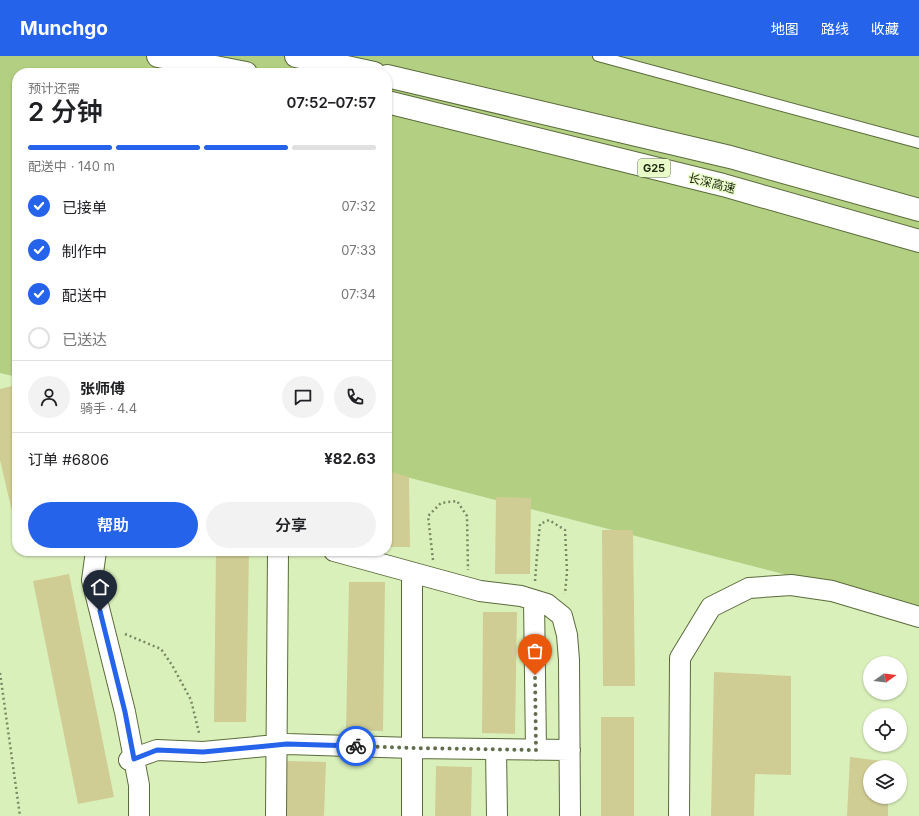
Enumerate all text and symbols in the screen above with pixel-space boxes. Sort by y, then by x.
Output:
text: Munchgo [20,17,108,40]
text: 地图 [771,20,799,37]
text: 路线 [821,20,849,37]
text: 收藏 [871,20,899,37]
text: 预计还需 [28,80,80,96]
text: 07:52–07:57 [287,93,376,112]
text: 2 分钟 [28,96,103,127]
text: 配送中 · 140 m [28,158,115,174]
road number: G25 [638,159,670,177]
street label: 长深高速 [687,170,737,196]
icon: check [28,195,50,217]
text: 已接单 [62,198,107,217]
text: 07:32 [341,198,376,214]
icon: check [28,239,50,261]
text: 制作中 [62,242,107,261]
text: 07:33 [341,242,376,258]
icon: check [28,283,50,305]
text: 配送中 [62,286,107,305]
text: 07:34 [341,286,376,302]
text: 已送达 [62,330,107,349]
button: person [28,376,70,418]
button: chat [282,376,324,418]
button: phone [334,376,376,418]
text: 张师傅 [80,379,125,398]
text: 骑手 · 4.4 [80,400,137,416]
text: ¥82.63 [324,449,376,468]
text: 订单 #6806 [28,450,109,469]
button: 帮助 [28,502,198,548]
button: 分享 [206,502,376,548]
pin [83,570,117,611]
icon: home [89,576,111,598]
pin [518,634,552,675]
icon: bag [524,640,546,662]
north arrow [863,656,907,700]
map controls [863,656,907,804]
button: locate [863,708,907,752]
courier [336,726,376,766]
icon: bike [345,735,367,757]
button: layers [863,760,907,804]

